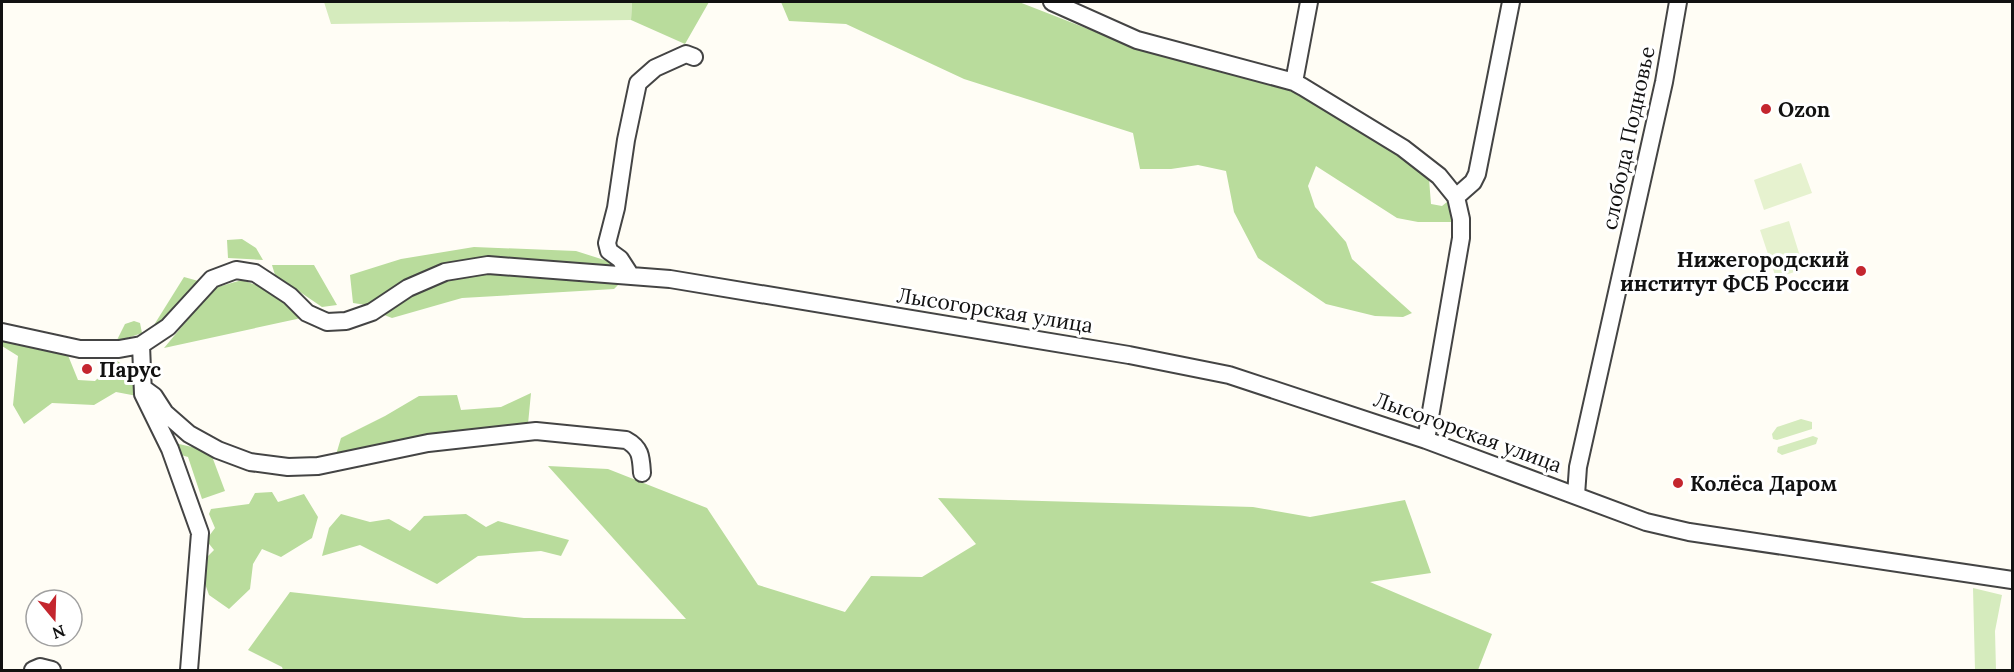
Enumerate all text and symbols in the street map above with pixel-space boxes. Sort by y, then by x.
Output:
street label: слобода Подновье [1595,44,1661,232]
place label: Ozon [1778,96,1830,123]
marker: Ozon [1759,102,1773,116]
place label: Нижегородский институт ФСБ России [1620,246,1849,297]
marker: Нижегородский институт ФСБ России [1854,264,1868,278]
street label: Лысогорская улица [895,281,1095,339]
place label: Парус [99,356,161,383]
marker: Парус [80,362,94,376]
street label: Лысогорская улица [1370,385,1566,479]
place label: Колёса Даром [1690,470,1837,497]
marker: Колёса Даром [1671,476,1685,490]
north arrow [24,588,84,648]
text: N [50,621,68,644]

